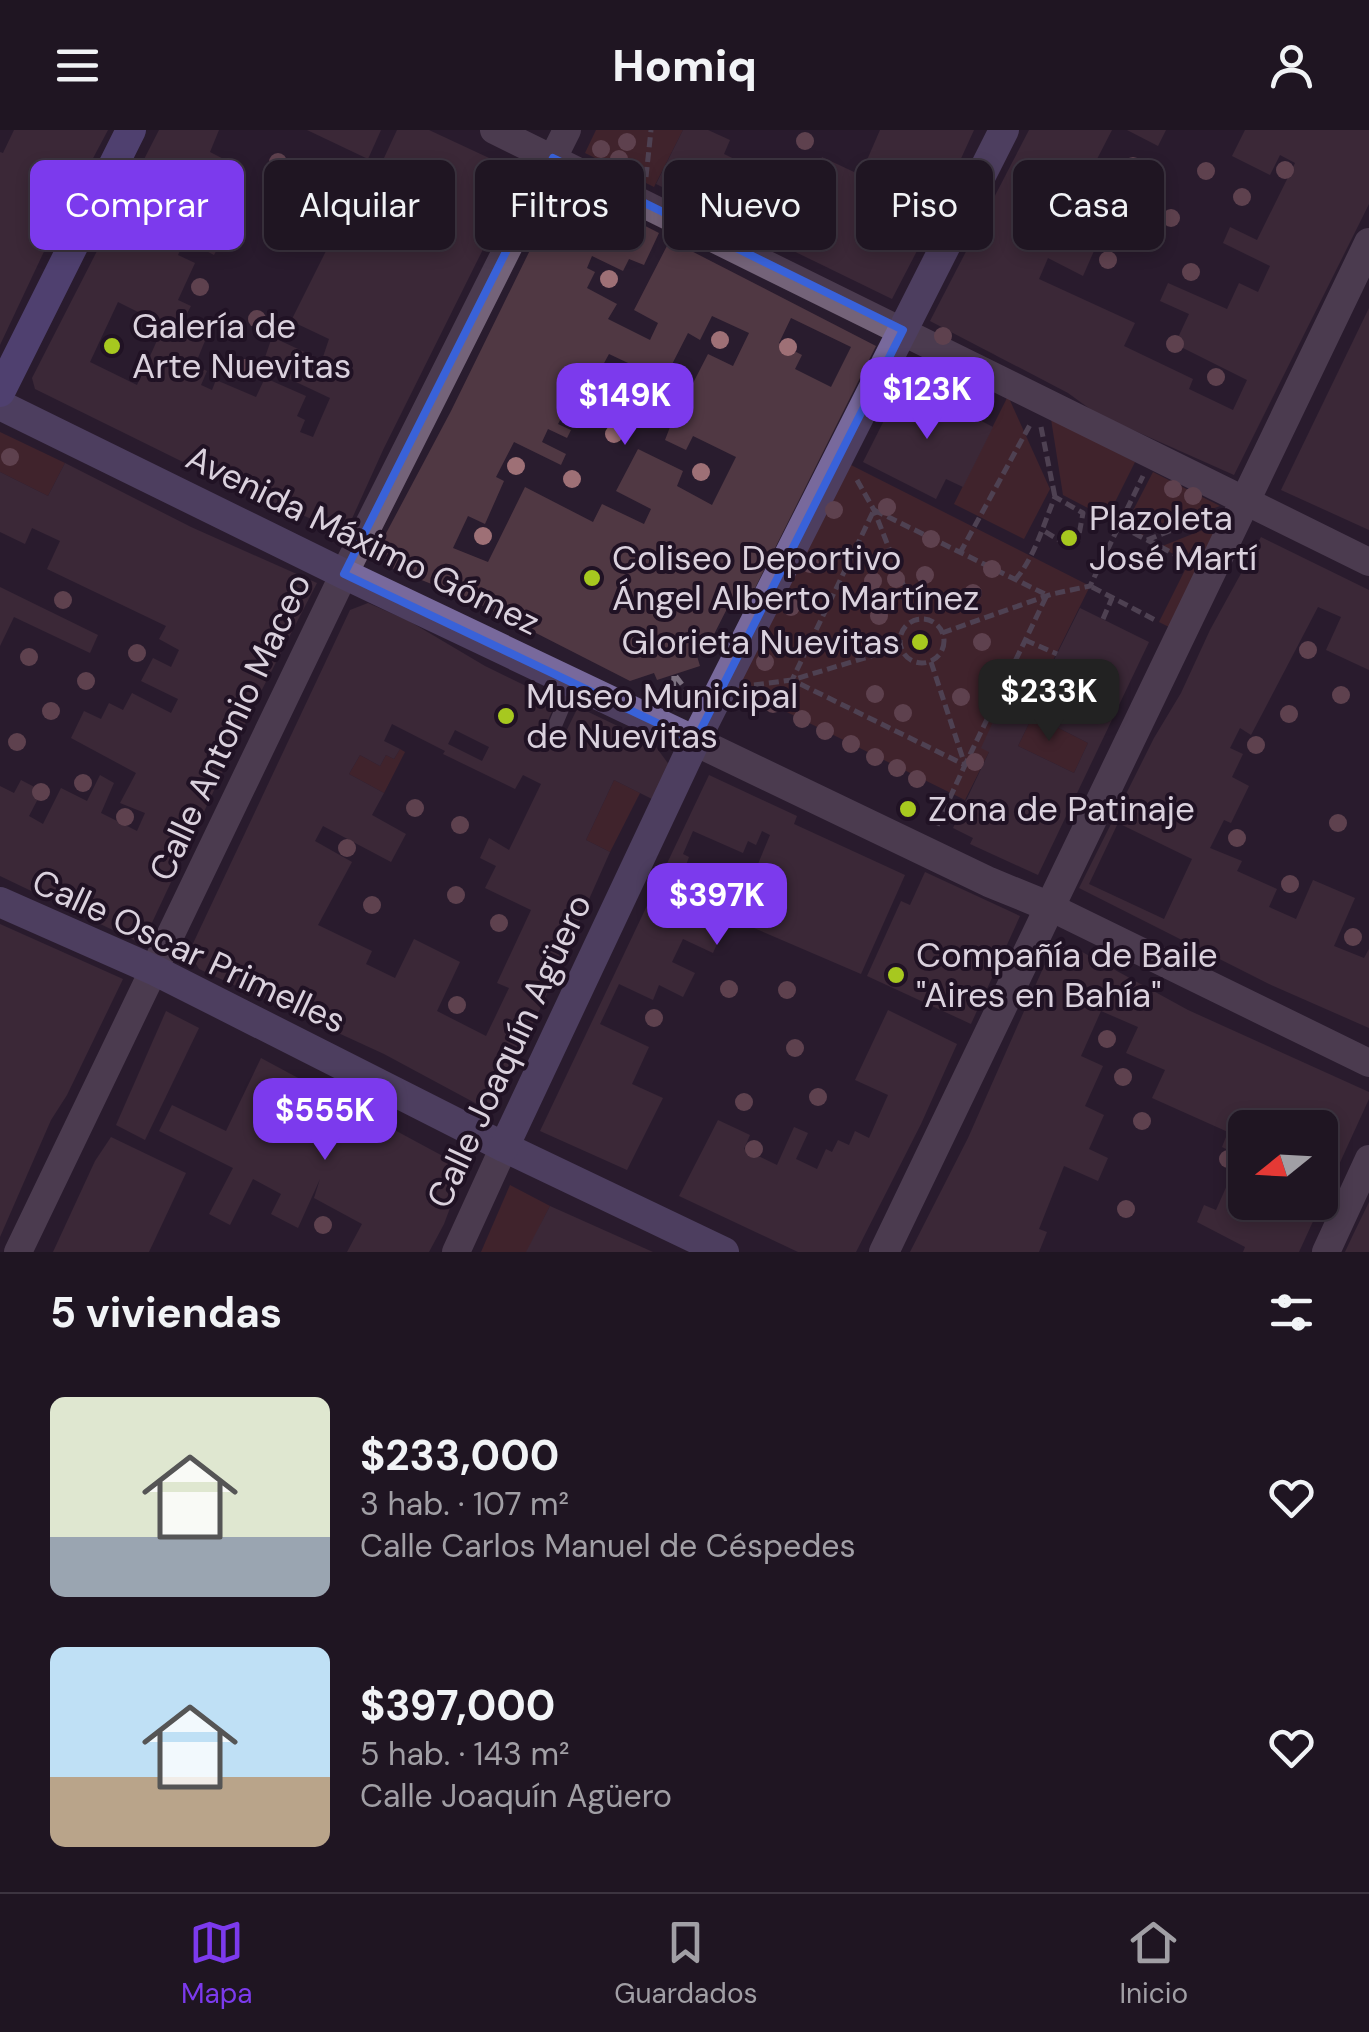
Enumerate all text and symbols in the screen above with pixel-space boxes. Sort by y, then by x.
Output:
text: Homiq [612,36,757,95]
icon: menu [50,38,105,93]
icon: person [1264,38,1319,93]
chip: Comprar [30,160,244,250]
chip: Alquilar [264,160,455,250]
chip: Filtros [475,160,644,250]
chip: Nuevo [664,160,836,250]
chip: Piso [856,160,993,250]
chip: Casa [1013,160,1164,250]
place label: Galería de Arte Nuevitas [132,303,351,389]
marker: Galería de Arte Nuevitas [101,335,123,357]
pin: $123K [857,357,997,442]
pin: $149K [555,363,695,448]
text: $123K [882,368,972,410]
text: $149K [579,374,672,416]
street label: Avenida Máximo Gómez [179,434,547,646]
place label: Plazoleta José Martí [1089,495,1257,581]
marker: Plazoleta José Martí [1058,527,1080,549]
place label: Coliseo Deportivo Ángel Alberto Martínez [612,535,979,621]
street label: Calle Antonio Maceo [139,566,321,888]
marker: Coliseo Deportivo Ángel Alberto Martínez [581,567,603,589]
place label: Glorieta Nuevitas [622,619,900,665]
marker: Glorieta Nuevitas [909,631,931,653]
pin: $233K [979,659,1119,744]
text: $233K [1000,670,1098,712]
place label: Museo Municipal de Nuevitas [526,673,798,759]
marker: Museo Municipal de Nuevitas [495,705,517,727]
place label: Zona de Patinaje [928,786,1195,832]
marker: Zona de Patinaje [897,798,919,820]
street label: Calle Oscar Primelles [25,858,353,1044]
pin: $397K [647,863,787,948]
text: $397K [669,874,765,916]
street label: Calle Joaquín Agüero [416,887,602,1215]
place label: Compañía de Baile "Aires en Bahía" [916,932,1218,1018]
marker: Compañía de Baile "Aires en Bahía" [885,964,907,986]
pin: $555K [255,1078,395,1163]
text: $555K [275,1089,375,1131]
north arrow [1228,1110,1338,1220]
map controls [1228,1110,1338,1220]
text: 5 viviendas [50,1285,282,1340]
icon: filters [1264,1285,1319,1340]
text: $233,000 [360,1428,559,1483]
icon: home [130,1437,250,1557]
icon: heart [1264,1470,1319,1525]
text: 3 hab. · 107 m² [360,1483,569,1525]
text: Calle Carlos Manuel de Céspedes [360,1525,856,1567]
text: $397,000 [360,1678,555,1733]
icon: home [130,1687,250,1807]
icon: heart [1264,1720,1319,1775]
text: 5 hab. · 143 m² [360,1733,569,1775]
text: Calle Joaquín Agüero [360,1775,672,1817]
tab: Mapa [181,1915,252,2012]
tab: Guardados [614,1915,758,2012]
tab: Inicio [1119,1915,1188,2012]

